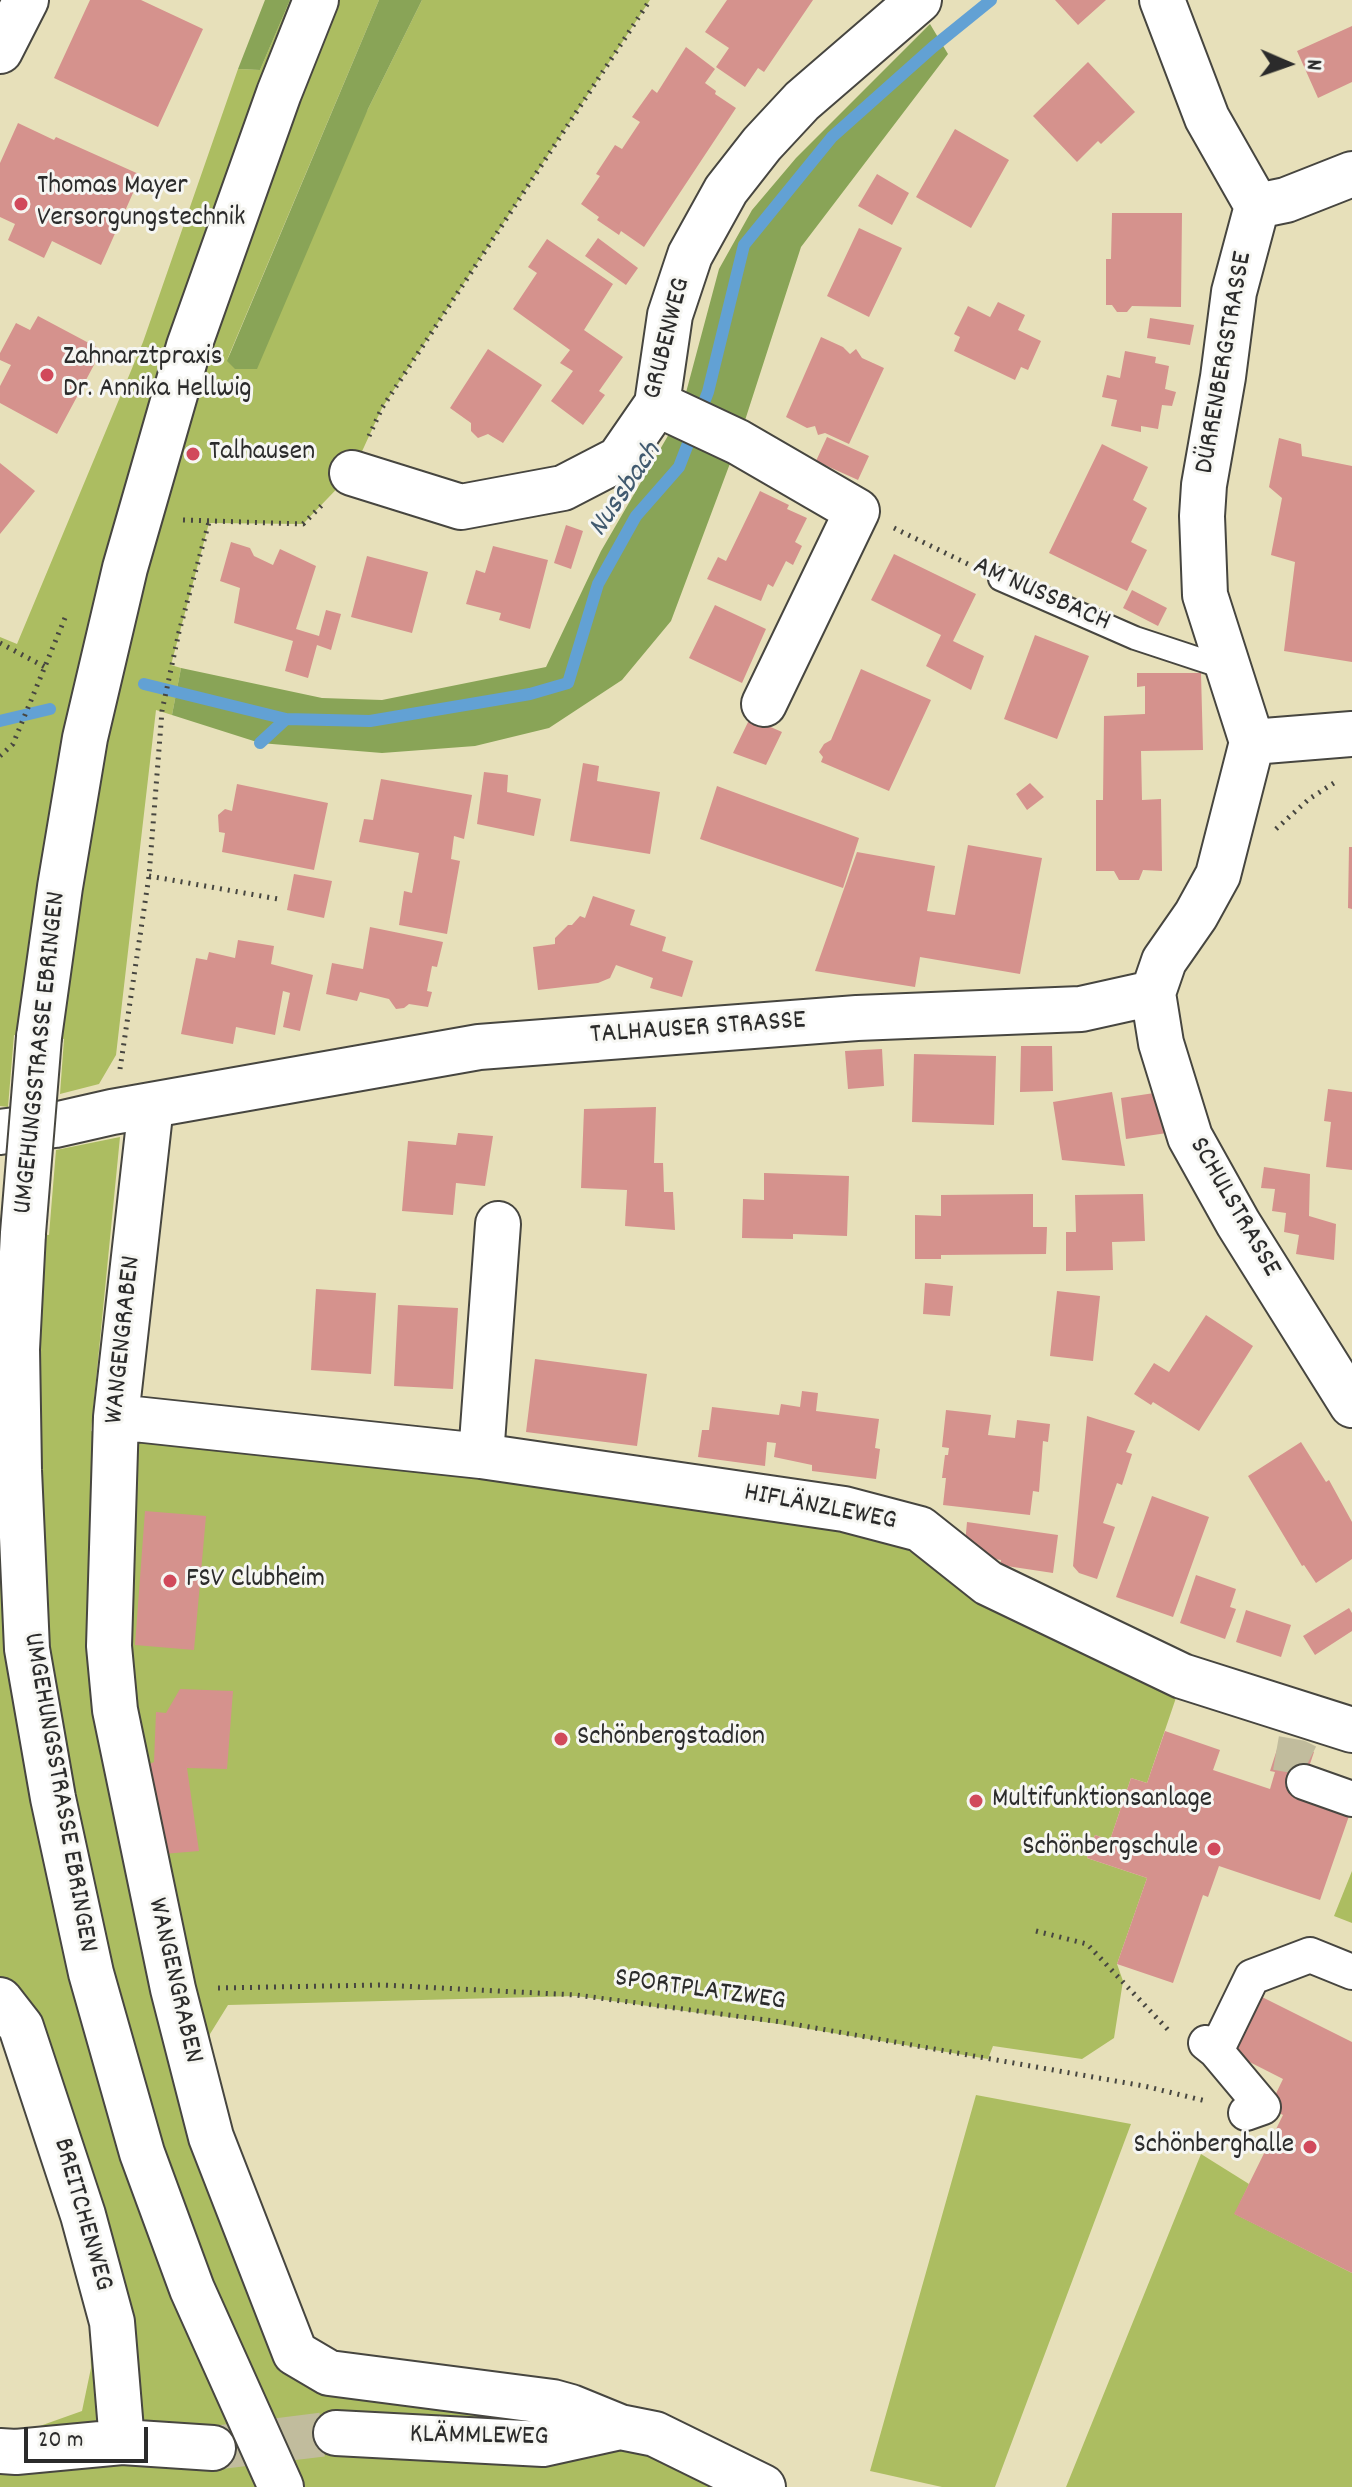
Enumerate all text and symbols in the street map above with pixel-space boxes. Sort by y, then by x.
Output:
north arrow [1248,24,1328,104]
text: N [1297,59,1328,71]
place label: Thomas Mayer Versorgungstechnik [37,171,245,237]
marker: Thomas Mayer Versorgungstechnik [12,195,30,213]
street label: DÜRRENBERGSTRASSE [1190,250,1262,476]
street label: GRUBENWEG [638,275,700,403]
place label: Zahnarztpraxis Dr. Annika Hellwig [63,342,252,408]
marker: Zahnarztpraxis Dr. Annika Hellwig [38,366,56,384]
place label: Talhausen [209,437,315,471]
water label: Nussbach [582,437,672,545]
marker: Talhausen [184,445,202,463]
street label: AM NUSSBACH [967,551,1115,641]
street label: UMGEHUNGSSTRASSE EBRINGEN [8,890,76,1216]
street label: TALHAUSER STRASSE [589,1006,807,1054]
street label: SCHULSTRASSE [1180,1132,1286,1284]
street label: WANGENGRABEN [99,1254,151,1426]
street label: HIFLÄNZLEWEG [741,1478,899,1540]
place label: FSV Clubheim [186,1564,325,1598]
marker: FSV Clubheim [161,1572,179,1590]
street label: UMGEHUNGSSTRASSE EBRINGEN [13,1631,103,1955]
place label: Schönbergstadion [577,1722,765,1756]
marker: Schönbergstadion [552,1730,570,1748]
place label: Multifunktionsanlage [992,1784,1212,1818]
marker: Multifunktionsanlage [967,1792,985,1810]
place label: Schönbergschule [1022,1832,1198,1866]
marker: Schönbergschule [1205,1840,1223,1858]
street label: WANGENGRABEN [138,1895,208,2067]
street label: SPORTPLATZWEG [613,1963,787,2021]
place label: Schönberghalle [1133,2130,1294,2164]
street label: BREITCHENWEG [43,2135,119,2295]
marker: Schönberghalle [1301,2138,1319,2156]
scale bar [28,2411,152,2461]
street label: KLÄMMLEWEG [409,2420,549,2456]
text: 20 m [38,2424,84,2458]

